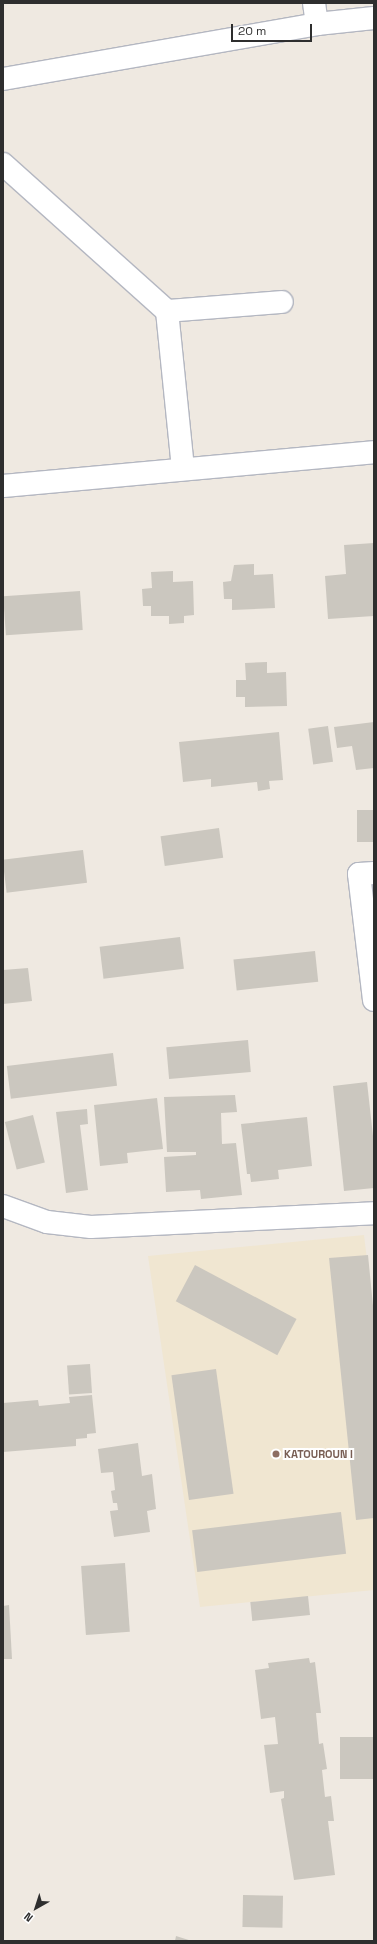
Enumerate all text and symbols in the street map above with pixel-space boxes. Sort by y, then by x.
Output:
scale bar [233,16,314,42]
text: 20 m [238,23,266,39]
place label: KATOUROUN I [284,1447,353,1461]
marker: KATOUROUN I [271,1449,281,1459]
north arrow [16,1888,56,1928]
text: N [21,1910,36,1925]

